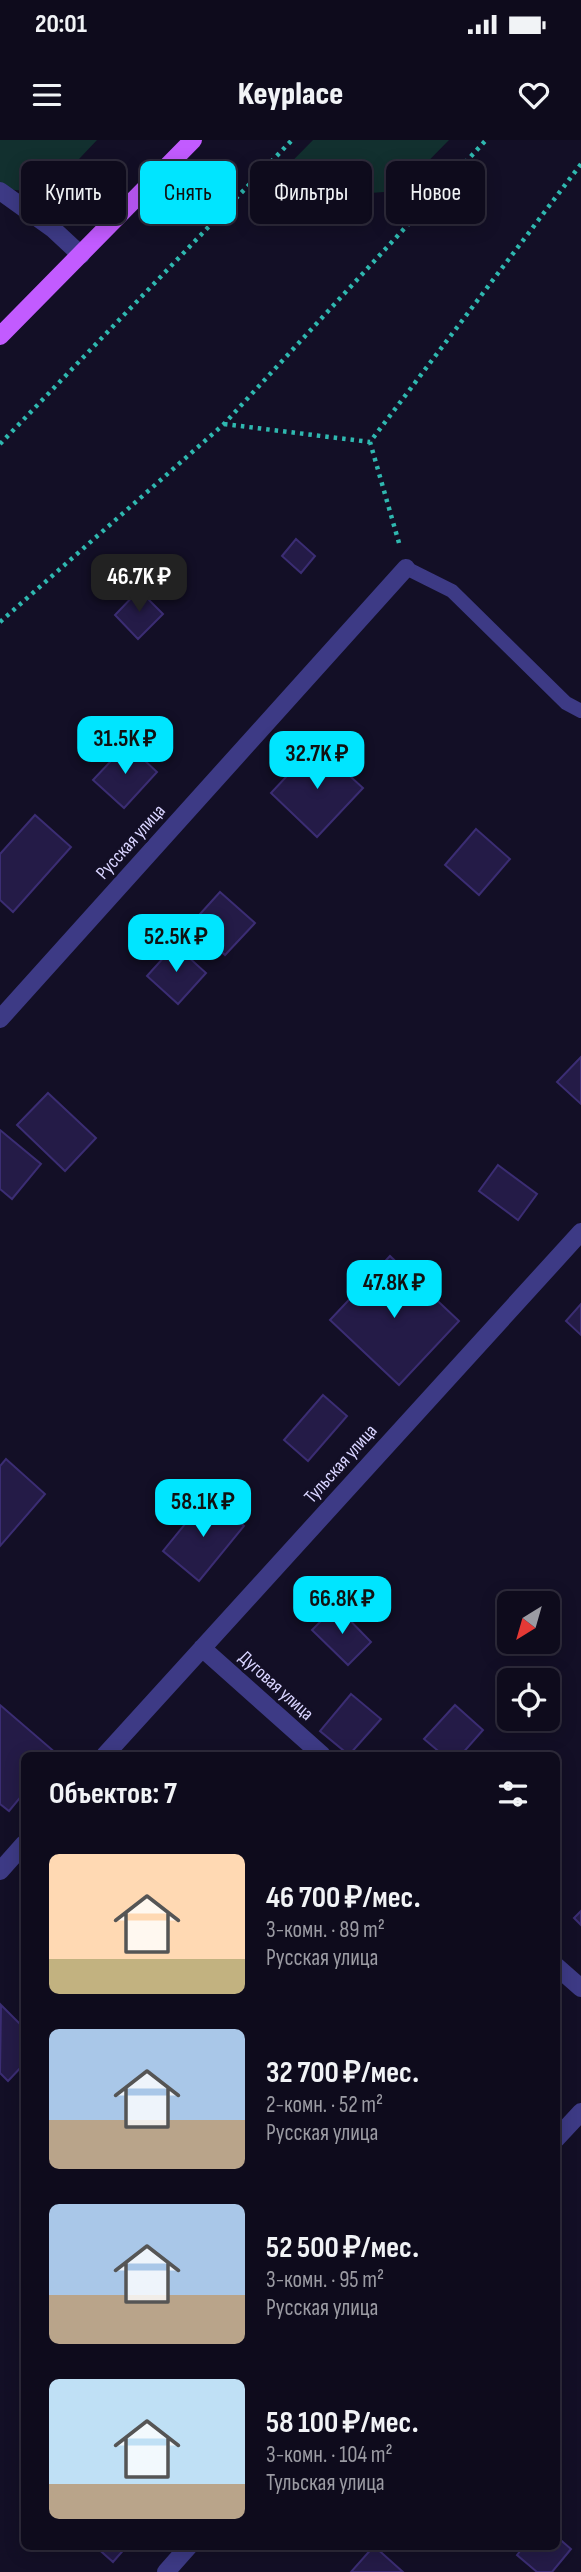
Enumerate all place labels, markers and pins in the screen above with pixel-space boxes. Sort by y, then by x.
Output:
pin: 46.7K ₽ [74,554,204,614]
pin: 31.5K ₽ [60,716,190,776]
pin: 32.7K ₽ [252,732,382,791]
pin: 52.5K ₽ [111,914,241,974]
pin: 47.8K ₽ [329,1260,459,1320]
pin: 58.1K ₽ [138,1480,268,1539]
pin: 66.8K ₽ [277,1576,407,1636]

